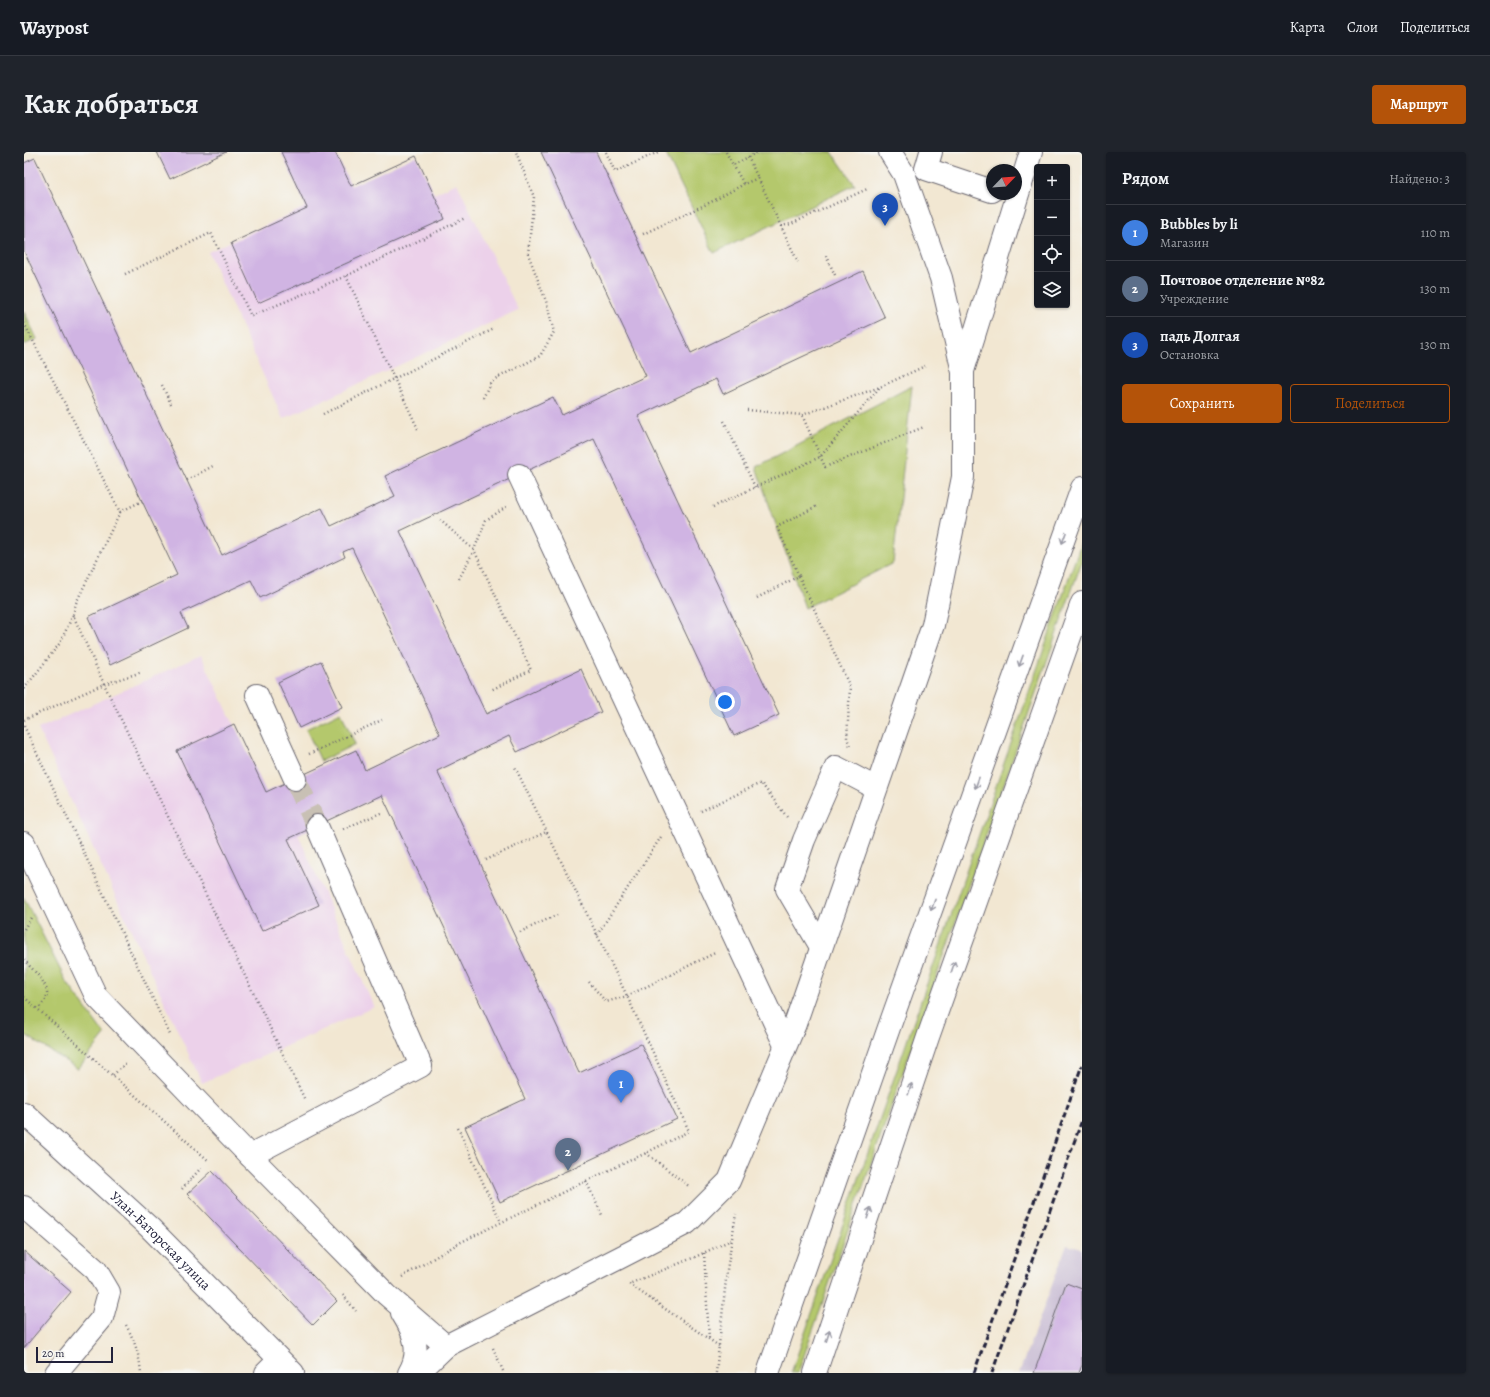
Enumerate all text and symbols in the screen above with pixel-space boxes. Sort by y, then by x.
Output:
text: Waypost [20,15,89,41]
text: Карта [1290,18,1325,37]
text: Слои [1347,18,1378,37]
text: Поделиться [1400,18,1470,37]
text: Как добраться [24,85,199,123]
button: Маршрут [1372,85,1466,124]
north arrow [986,164,1022,200]
map controls [1034,164,1070,308]
button: + [1034,164,1070,200]
text: Рядом [1122,167,1169,190]
text: Найдено: 3 [1389,170,1450,187]
pin: 3 [872,193,898,226]
button: − [1034,200,1070,236]
text: Bubbles by li [1160,214,1238,234]
text: 1 [1133,224,1137,241]
text: 110 m [1421,224,1450,241]
text: Магазин [1160,234,1209,251]
button: locate [1034,236,1070,272]
text: Почтовое отделение №82 [1160,270,1325,290]
button: layers [1034,272,1070,308]
text: 2 [1132,280,1138,297]
text: 130 m [1420,280,1450,297]
text: Учреждение [1160,290,1229,307]
text: падь Долгая [1160,326,1240,346]
text: 3 [1132,336,1138,353]
text: 130 m [1420,336,1450,353]
text: Остановка [1160,346,1219,363]
button: Сохранить [1122,384,1282,423]
button: Поделиться [1290,384,1450,423]
one-way arrow [1060,532,1068,544]
one-way arrow [1016,654,1024,666]
your location [715,692,735,712]
one-way arrow [973,776,980,789]
one-way arrow [929,899,936,912]
one-way arrow [949,961,957,973]
pin: 1 [608,1070,634,1103]
one-way arrow [907,1083,914,1096]
pin: 2 [555,1138,581,1171]
street label: Улан-Баторская улица [106,1187,215,1295]
one-way arrow [866,1206,873,1219]
one-way arrow [825,1330,832,1343]
scale bar [36,1345,113,1364]
text: 20 m [42,1346,64,1361]

